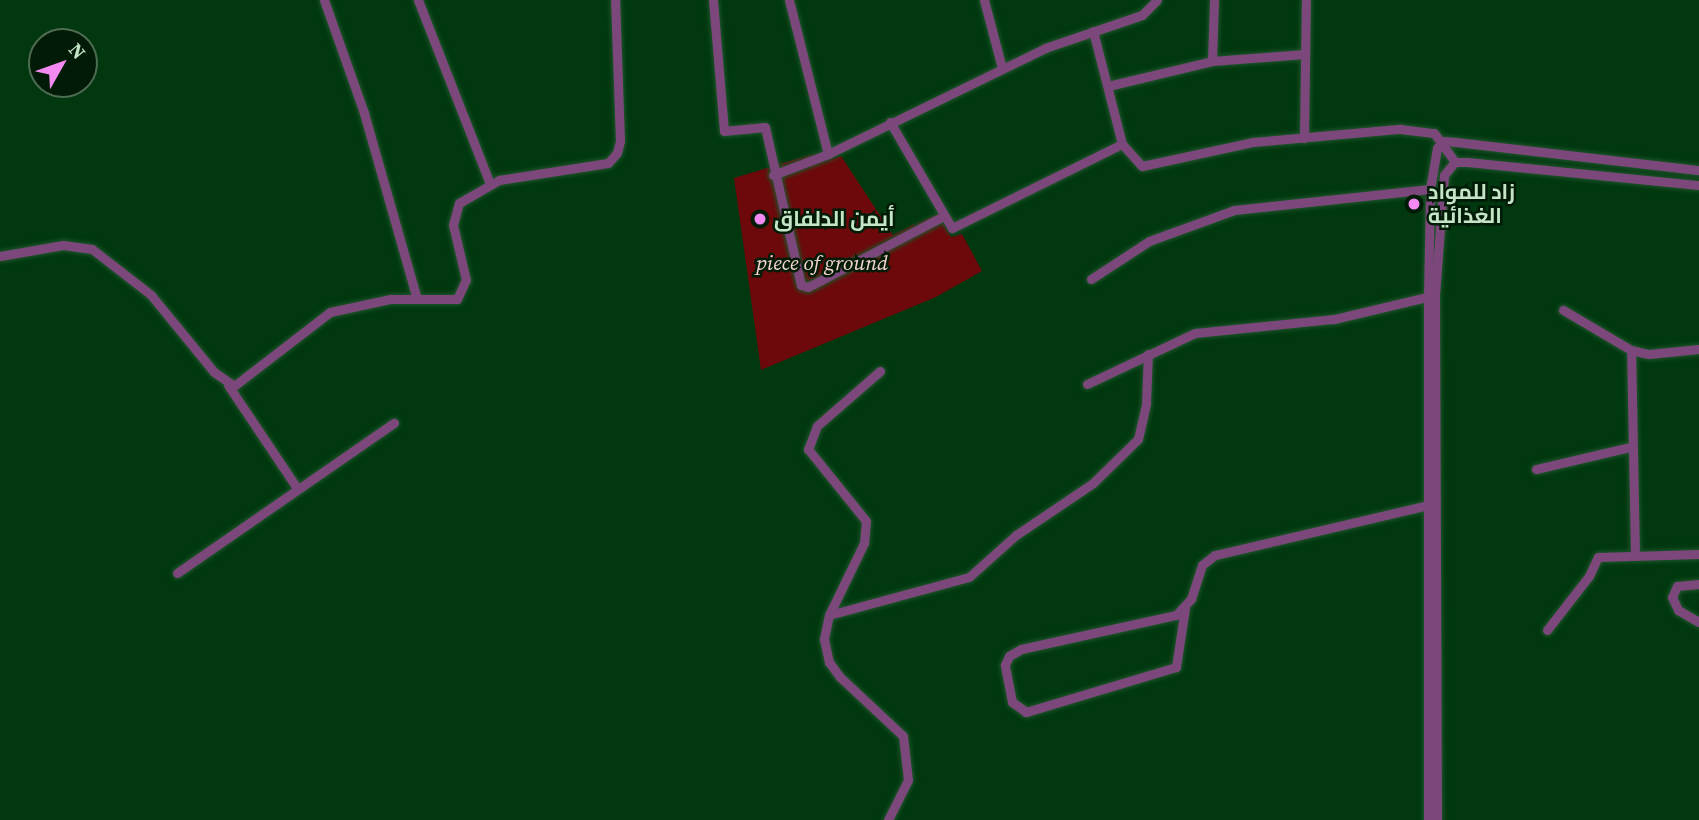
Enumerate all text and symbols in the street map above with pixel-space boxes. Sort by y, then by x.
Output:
north arrow [28,28,98,98]
text: N [63,37,92,64]
place label: زاد للمواد الغذائية [1428,179,1515,229]
marker: زاد للمواد الغذائية [1406,196,1422,212]
place label: أيمن الدلفاق [774,206,894,232]
marker: أيمن الدلفاق [752,211,768,227]
park label: piece of ground [756,250,888,276]

